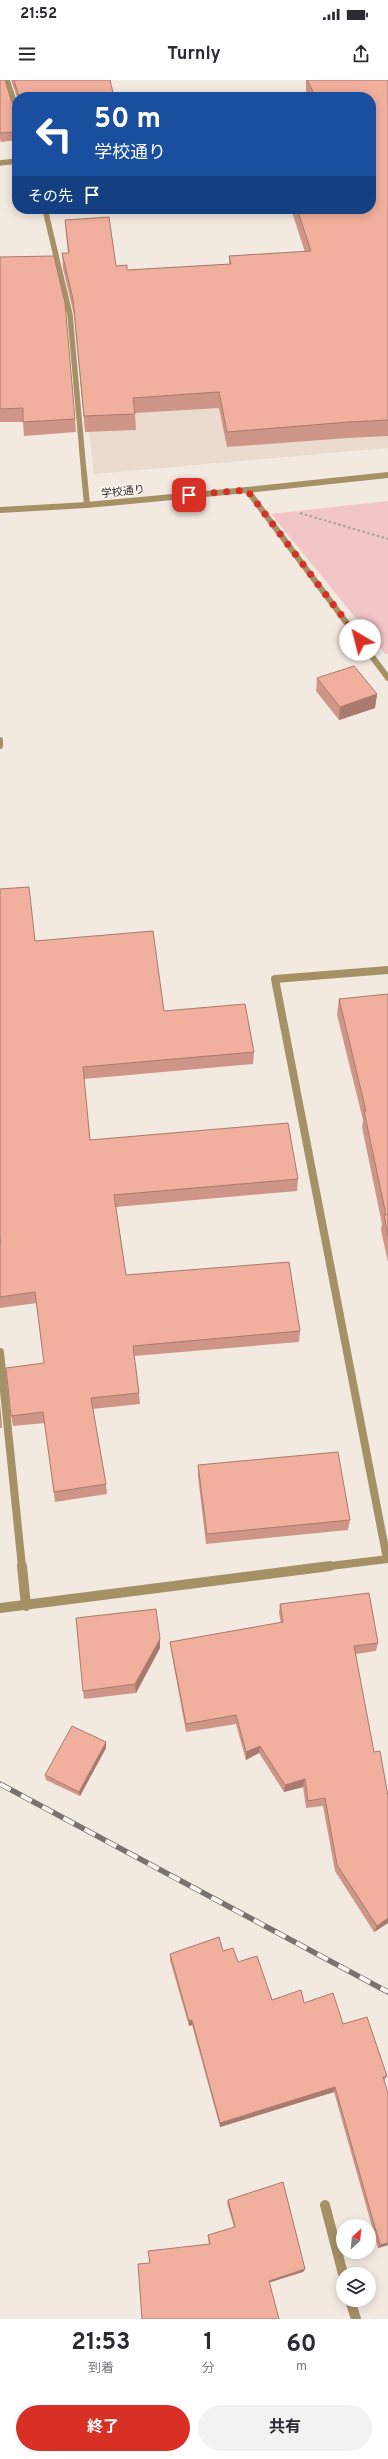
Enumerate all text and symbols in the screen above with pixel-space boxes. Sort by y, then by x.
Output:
text: 21:52 [20,5,57,24]
icon: menu [16,43,38,65]
text: Turnly [167,43,221,66]
icon: share [350,43,372,65]
text: 50 m [94,102,161,138]
icon: left [28,108,80,160]
text: 学校通り [94,142,166,165]
icon: arrive [81,184,103,206]
text: その先 [28,188,73,207]
pin [172,478,206,512]
street label: 学校通り [100,483,146,501]
icon: arrive [178,484,200,506]
position arrow [339,619,381,661]
north arrow [336,2219,376,2259]
map controls [336,2219,376,2307]
button: layers [336,2267,376,2307]
text: 21:53 [71,2328,130,2358]
text: 1 [204,2328,213,2358]
text: 60 [286,2330,317,2360]
text: m [296,2359,307,2375]
text: 到着 [88,2361,114,2377]
text: 分 [202,2361,215,2377]
button: 終了 [16,2405,190,2451]
button: 共有 [198,2405,372,2451]

